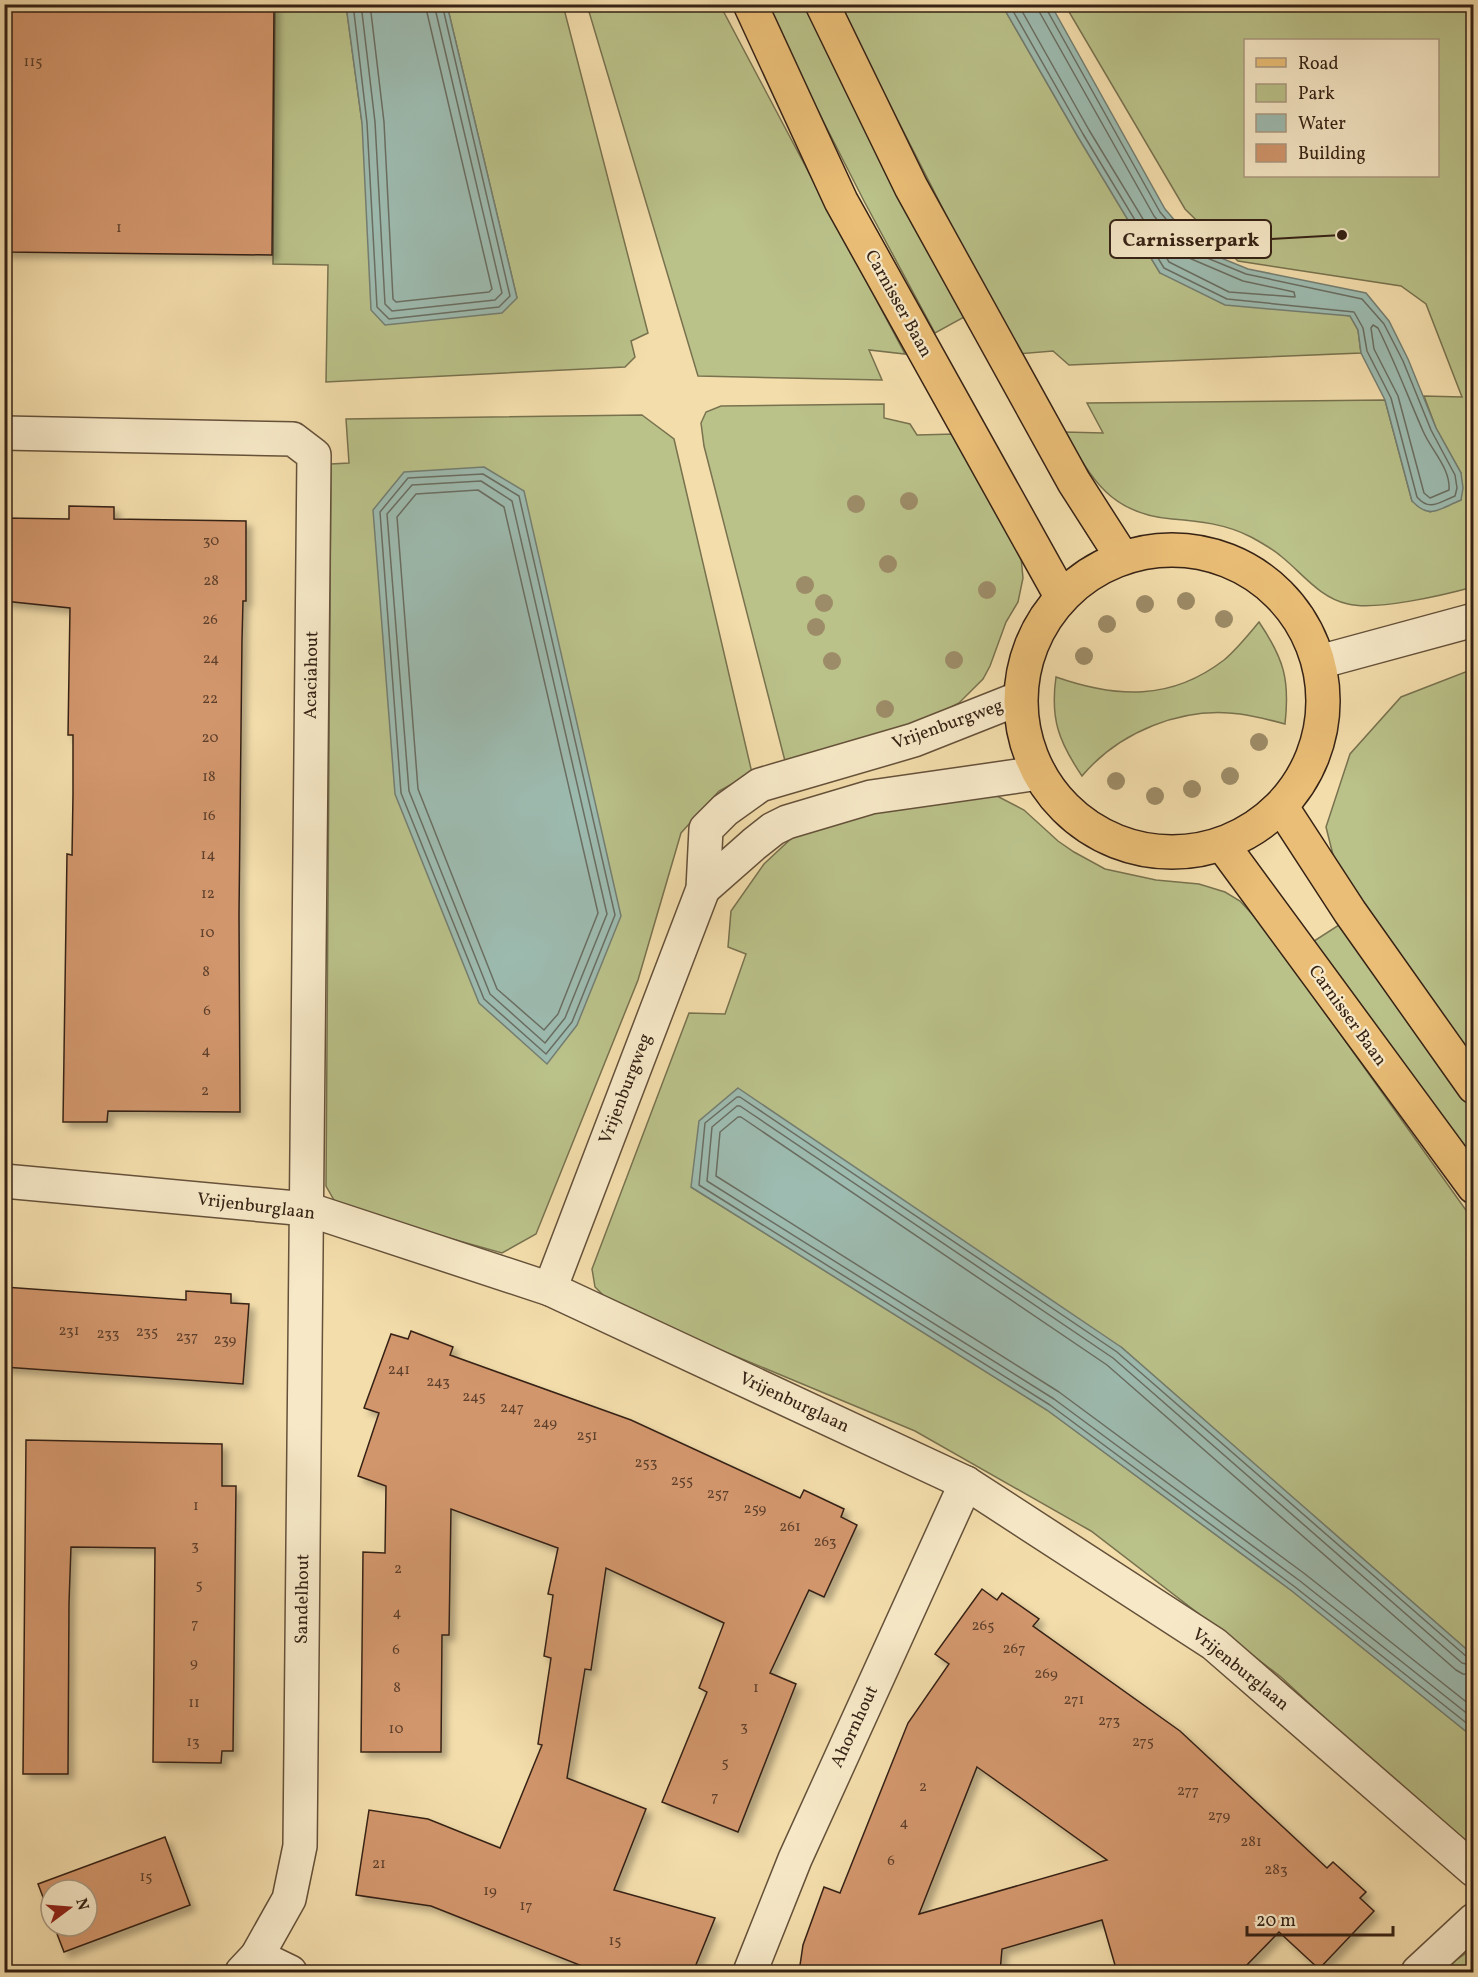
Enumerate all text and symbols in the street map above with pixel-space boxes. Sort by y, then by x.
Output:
legend [1244,39,1439,177]
house number: 115 [24,52,42,73]
text: Road [1298,52,1339,77]
text: Park [1298,82,1335,107]
text: Water [1298,112,1346,137]
text: Building [1298,142,1366,167]
house number: 1 [116,218,122,239]
callout: Carnisserpark [1110,220,1271,258]
text: Carnisserpark [1123,227,1259,255]
street label: Carnisser Baan [858,246,938,362]
house number: 30 [203,531,219,552]
house number: 28 [203,571,219,592]
house number: 26 [202,610,218,631]
street label: Acaciahout [299,631,325,719]
house number: 24 [203,649,219,670]
house number: 22 [202,689,218,710]
street label: Vrijenburgweg [889,693,1007,757]
house number: 20 [202,728,218,749]
house number: 18 [202,767,216,788]
house number: 16 [202,806,216,827]
house number: 14 [201,845,215,866]
house number: 12 [201,884,215,905]
house number: 10 [200,923,214,944]
street label: Carnisser Baan [1302,960,1392,1072]
house number: 8 [202,962,210,983]
house number: 6 [203,1001,211,1022]
street label: Vrijenburgweg [593,1030,659,1148]
house number: 4 [202,1041,211,1062]
house number: 2 [201,1081,209,1102]
street label: Vrijenburglaan [195,1187,317,1227]
house number: 231 [58,1321,80,1342]
house number: 235 [136,1322,158,1343]
house number: 233 [97,1324,119,1345]
house number: 237 [176,1327,198,1348]
house number: 239 [214,1330,237,1351]
house number: 241 [388,1360,410,1381]
street label: Vrijenburglaan [735,1367,853,1440]
house number: 243 [426,1372,450,1393]
house number: 245 [462,1387,486,1408]
house number: 247 [500,1398,524,1419]
house number: 249 [533,1413,557,1434]
house number: 251 [576,1426,598,1447]
house number: 253 [635,1453,657,1474]
house number: 255 [671,1471,693,1492]
house number: 257 [707,1484,729,1505]
house number: 1 [193,1496,199,1517]
house number: 259 [744,1499,767,1520]
house number: 261 [779,1517,801,1538]
house number: 263 [813,1532,837,1553]
house number: 3 [191,1536,199,1557]
street label: Sandelhout [290,1554,316,1644]
house number: 2 [394,1559,402,1580]
house number: 5 [195,1575,203,1596]
house number: 4 [393,1603,402,1624]
house number: 7 [191,1614,199,1635]
house number: 265 [972,1616,994,1637]
street label: Vrijenburglaan [1186,1623,1294,1717]
house number: 267 [1003,1639,1025,1660]
house number: 6 [392,1640,400,1661]
house number: 9 [190,1653,198,1674]
house number: 269 [1034,1664,1058,1685]
house number: 8 [393,1678,401,1699]
house number: 1 [753,1678,759,1699]
street label: Ahornhout [825,1682,885,1772]
house number: 271 [1064,1690,1084,1711]
house number: 11 [188,1693,200,1714]
house number: 273 [1098,1711,1120,1732]
house number: 3 [740,1717,748,1738]
house number: 10 [389,1719,403,1740]
house number: 13 [186,1732,200,1753]
house number: 275 [1132,1732,1154,1753]
house number: 5 [721,1753,729,1774]
house number: 2 [919,1777,927,1798]
house number: 277 [1177,1781,1199,1802]
house number: 7 [711,1787,719,1808]
house number: 279 [1208,1806,1231,1827]
house number: 4 [900,1813,909,1834]
house number: 281 [1240,1832,1262,1853]
house number: 6 [887,1851,895,1872]
house number: 21 [372,1854,386,1875]
house number: 283 [1264,1860,1288,1881]
house number: 15 [139,1867,153,1888]
north arrow [39,1878,99,1938]
house number: 19 [483,1881,497,1902]
text: N [69,1896,94,1913]
house number: 17 [519,1896,533,1917]
scale bar [1247,1899,1392,1937]
text: 20 m [1256,1909,1296,1934]
house number: 15 [608,1931,622,1952]

